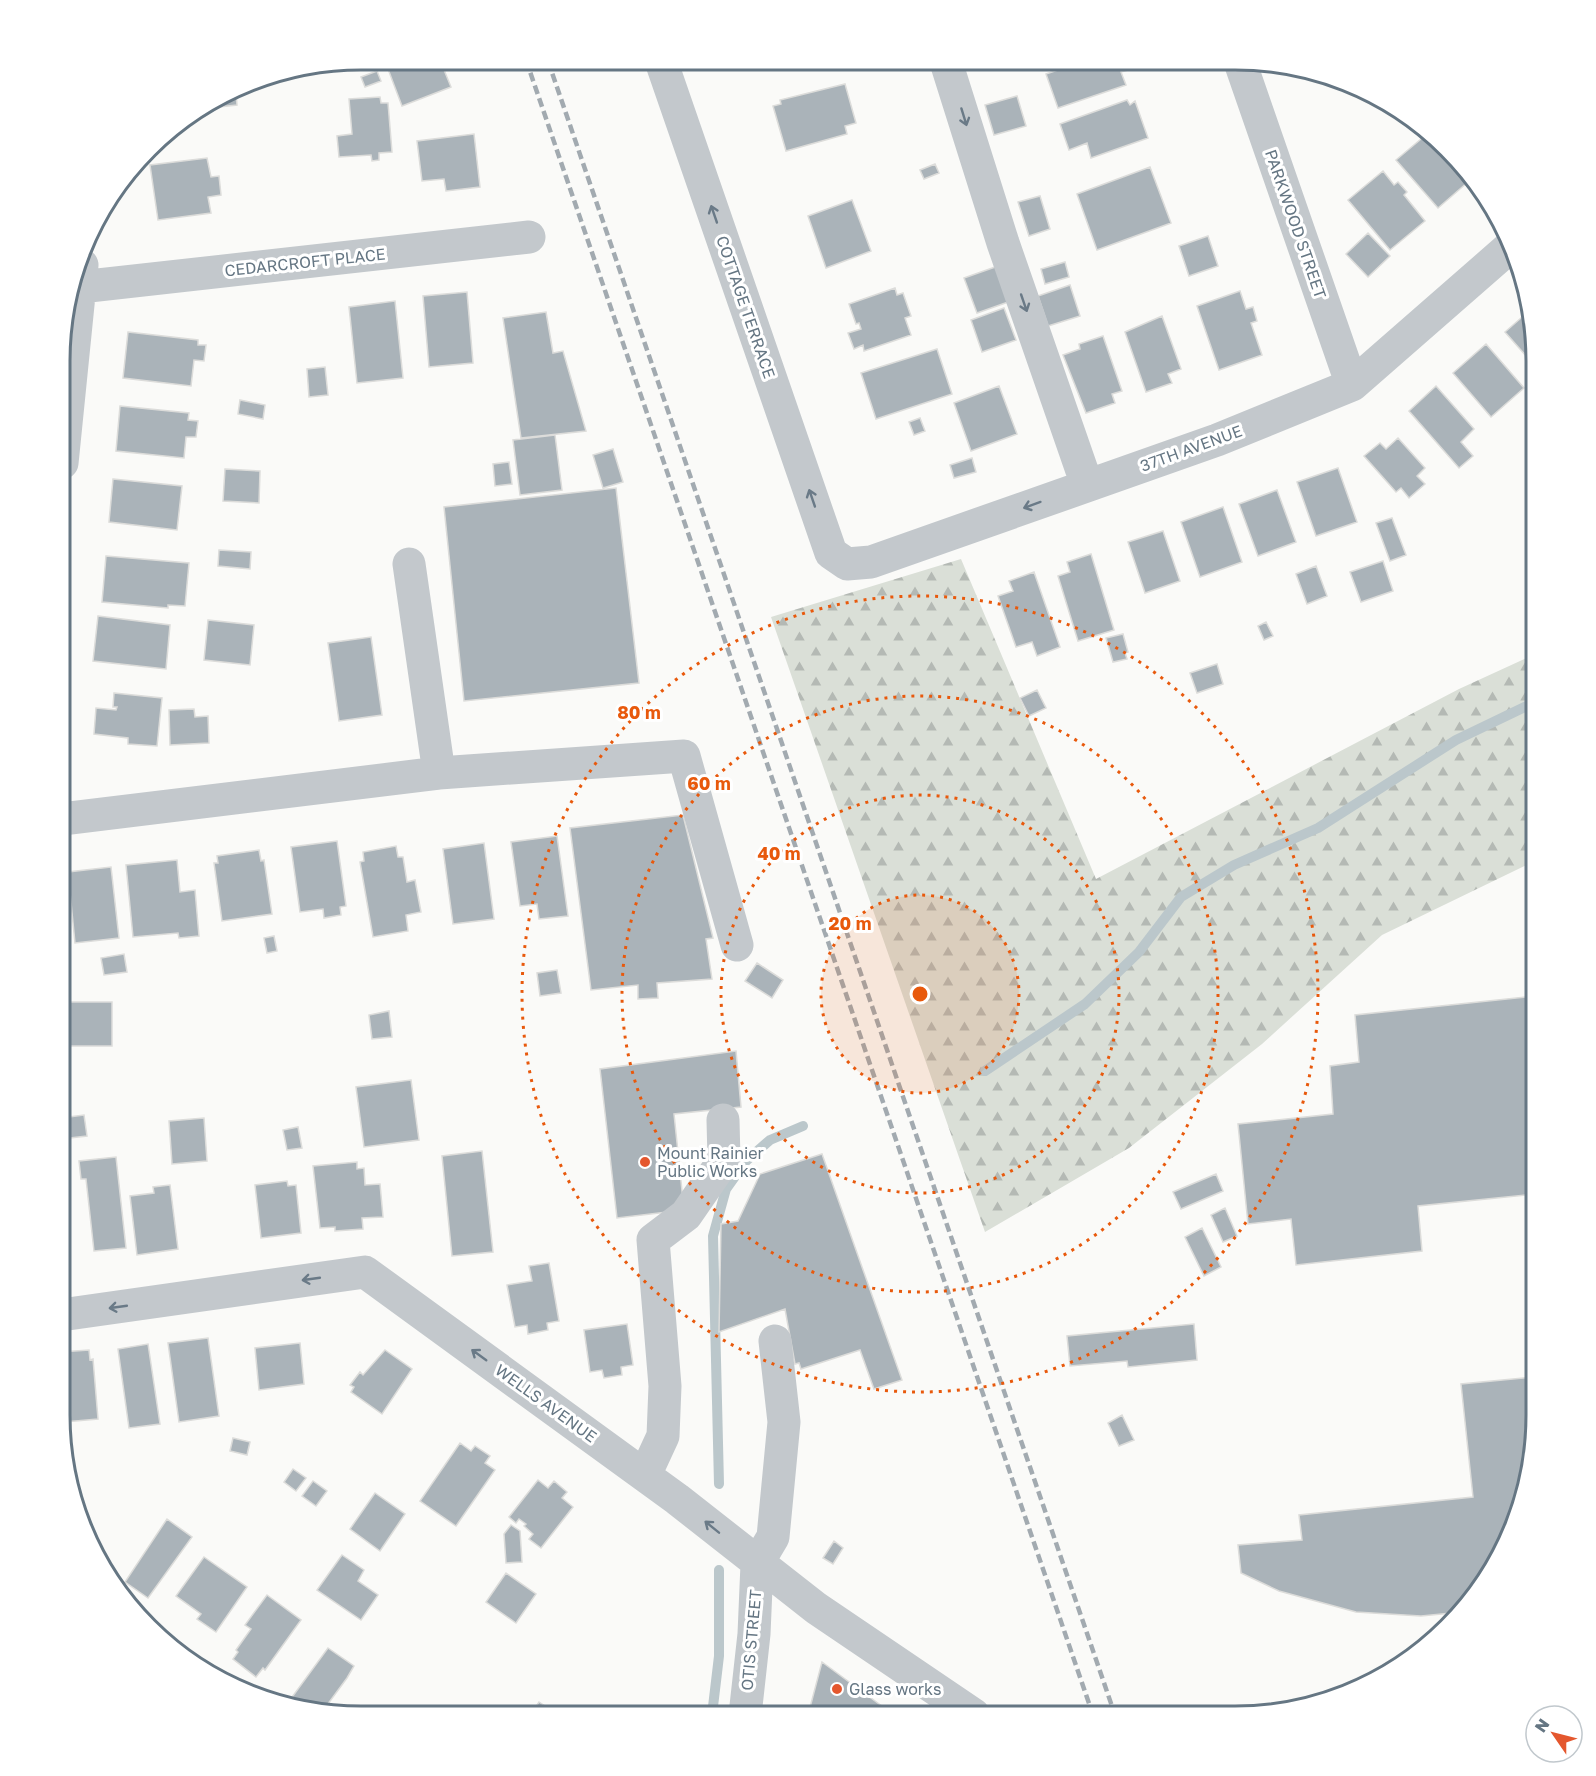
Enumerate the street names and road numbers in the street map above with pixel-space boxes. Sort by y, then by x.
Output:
street label: PARKWOOD STREET [1261,147,1331,301]
street label: COTTAGE TERRACE [712,233,780,381]
street label: CEDARCROFT PLACE [224,244,386,280]
street label: 37TH AVENUE [1137,420,1245,476]
street label: WELLS AVENUE [491,1359,601,1447]
street label: OTIS STREET [737,1589,765,1691]

